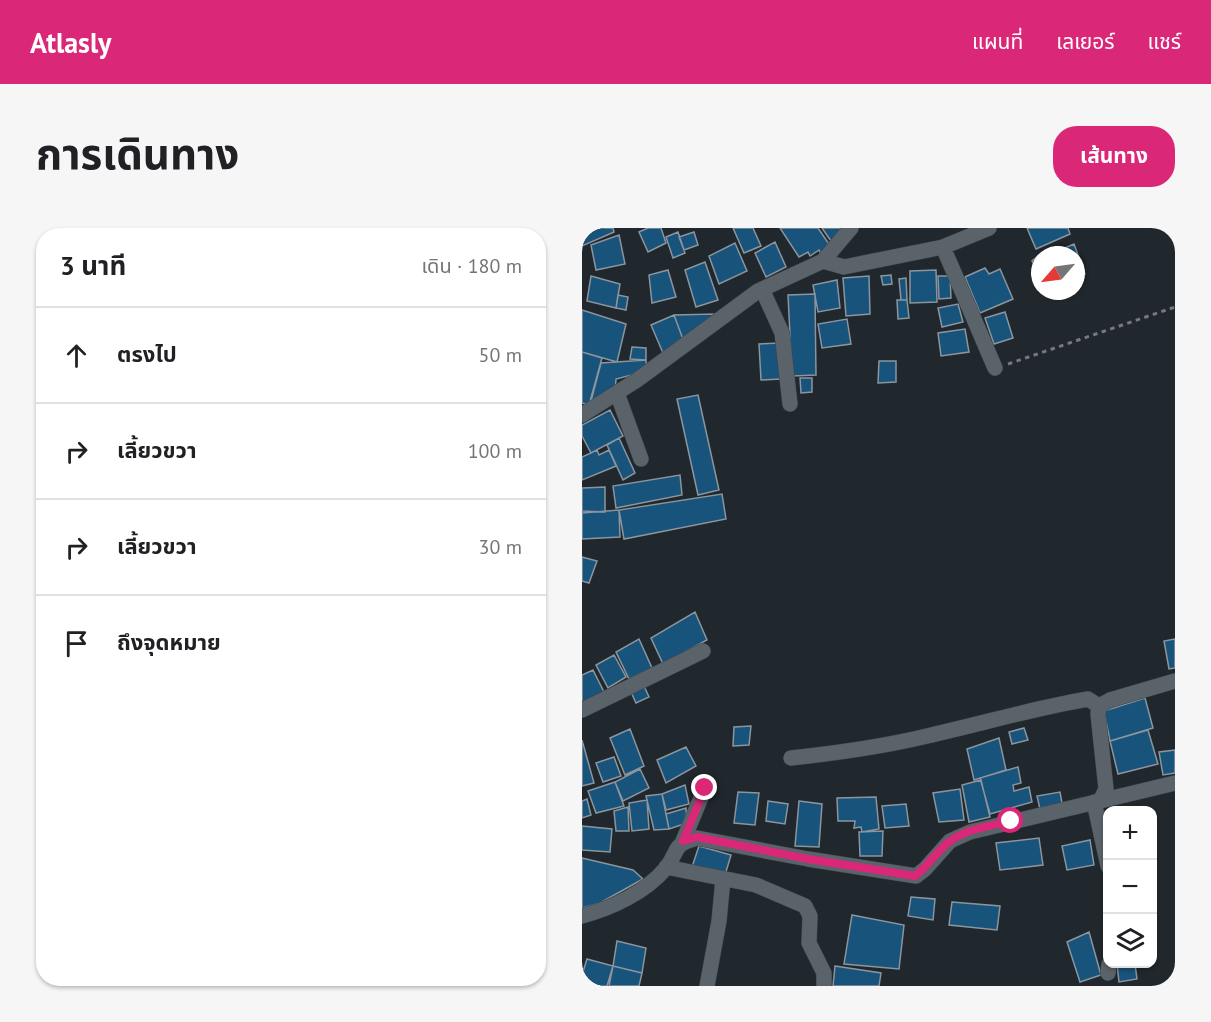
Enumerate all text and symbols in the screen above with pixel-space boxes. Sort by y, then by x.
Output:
text: Atlasly [30,24,112,61]
text: แผนที่ [972,28,1023,55]
text: เลเยอร์ [1056,28,1115,55]
text: แชร์ [1148,28,1181,55]
text: การเดินทาง [36,126,239,181]
button: เส้นทาง [1053,126,1175,187]
north arrow [1031,246,1085,300]
text: 3 นาที [60,249,126,282]
text: เดิน · 180 m [421,253,522,279]
icon: ahead [60,339,93,372]
text: ตรงไป [117,340,177,368]
text: 50 m [479,342,522,368]
icon: right [60,435,93,468]
text: เลี้ยวขวา [117,436,197,464]
text: 100 m [468,438,522,464]
icon: right [60,531,93,564]
text: เลี้ยวขวา [117,532,197,560]
text: 30 m [479,534,522,560]
icon: arrive [60,627,93,660]
text: ถึงจุดหมาย [117,628,221,656]
route end [691,774,717,800]
map controls [1103,806,1157,968]
button: + [1103,806,1157,860]
route start [997,807,1023,833]
button: − [1103,860,1157,914]
button: layers [1103,914,1157,968]

